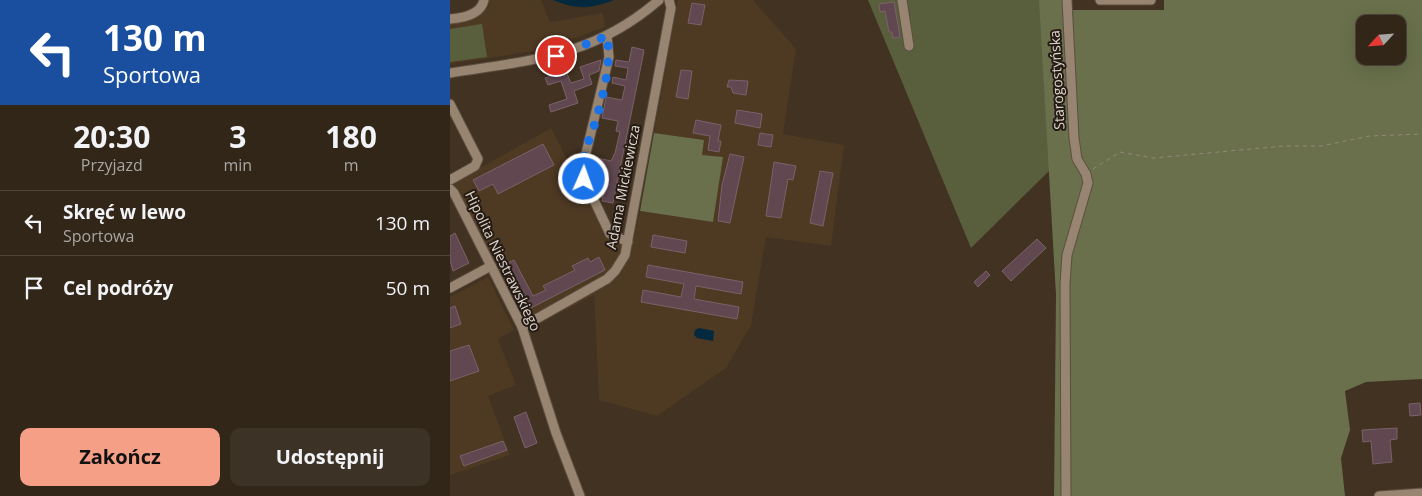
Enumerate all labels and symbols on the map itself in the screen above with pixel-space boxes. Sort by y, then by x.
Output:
north arrow [1356,15,1406,65]
street label: Starogostyńska [1044,30,1069,130]
pin [535,35,577,77]
street label: Adama Mickiewicza [601,123,644,251]
position arrow [557,152,609,204]
street label: Hipolita Niestrawskiego [461,188,546,334]

